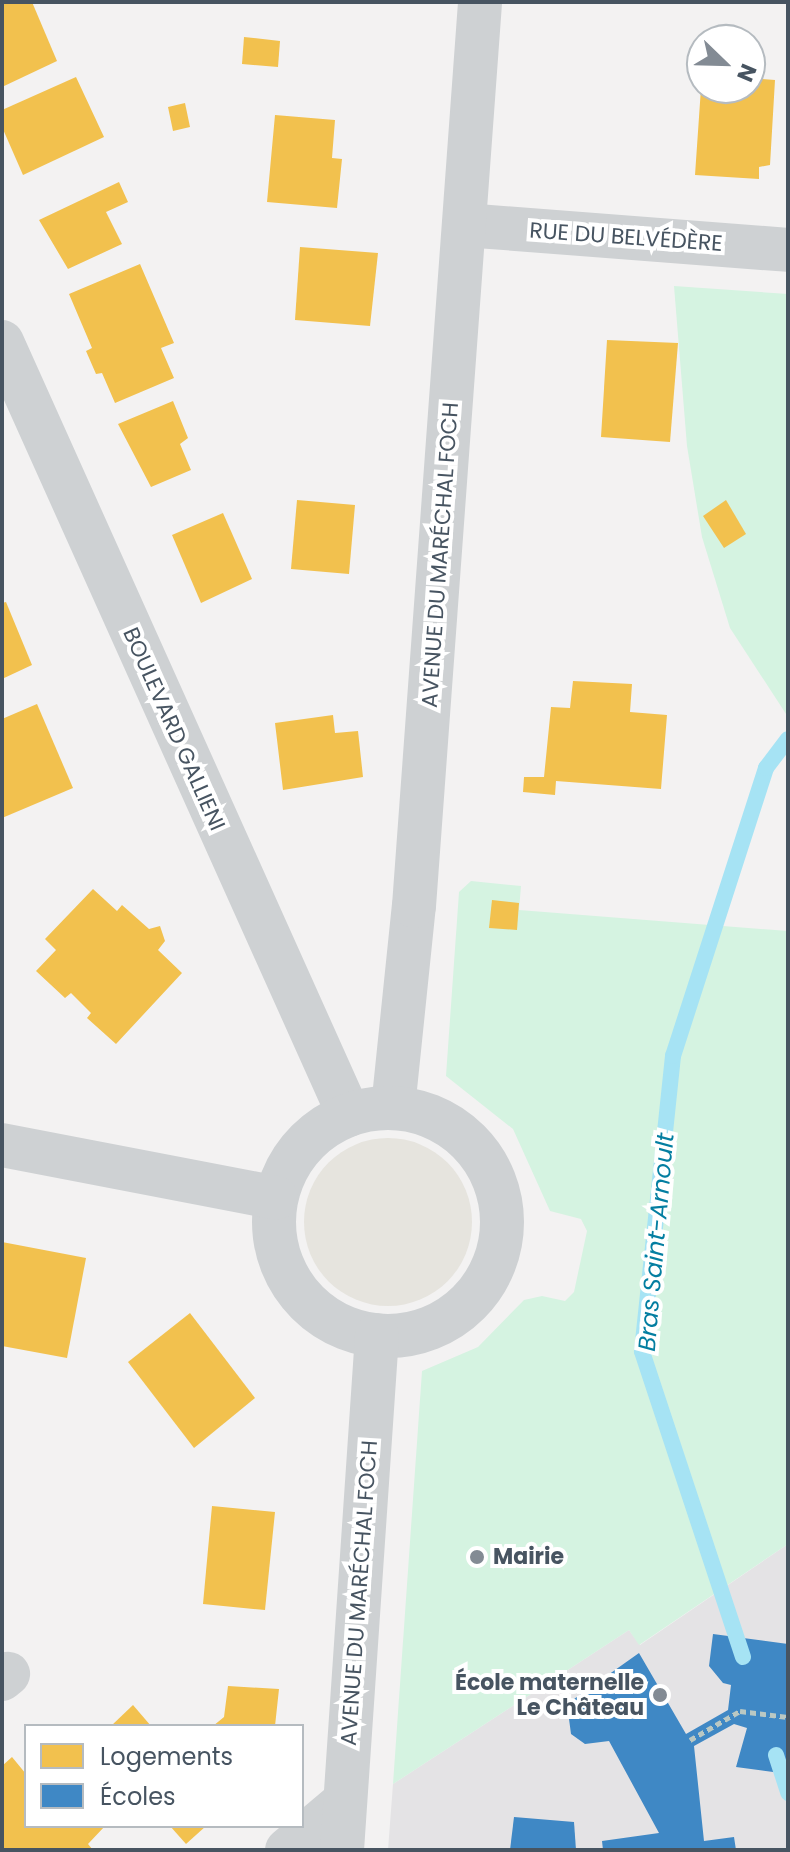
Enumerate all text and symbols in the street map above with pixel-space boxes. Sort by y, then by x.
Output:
north arrow [686,24,766,104]
text: N [729,59,764,86]
street label: RUE DU BELVÉDÈRE [529,217,723,257]
street label: AVENUE DU MARÉCHAL FOCH [416,401,464,709]
street label: BOULEVARD GALLIENI [117,623,231,835]
water label: Bras Saint-Arnoult [632,1132,680,1352]
street label: AVENUE DU MARÉCHAL FOCH [335,1439,383,1747]
place label: Mairie [493,1544,564,1570]
marker: Mairie [468,1548,486,1566]
place label: École maternelle Le Château [455,1669,644,1720]
marker: École maternelle Le Château [651,1686,669,1704]
legend [24,1724,304,1828]
text: Logements [100,1740,233,1773]
text: Écoles [100,1780,176,1813]

